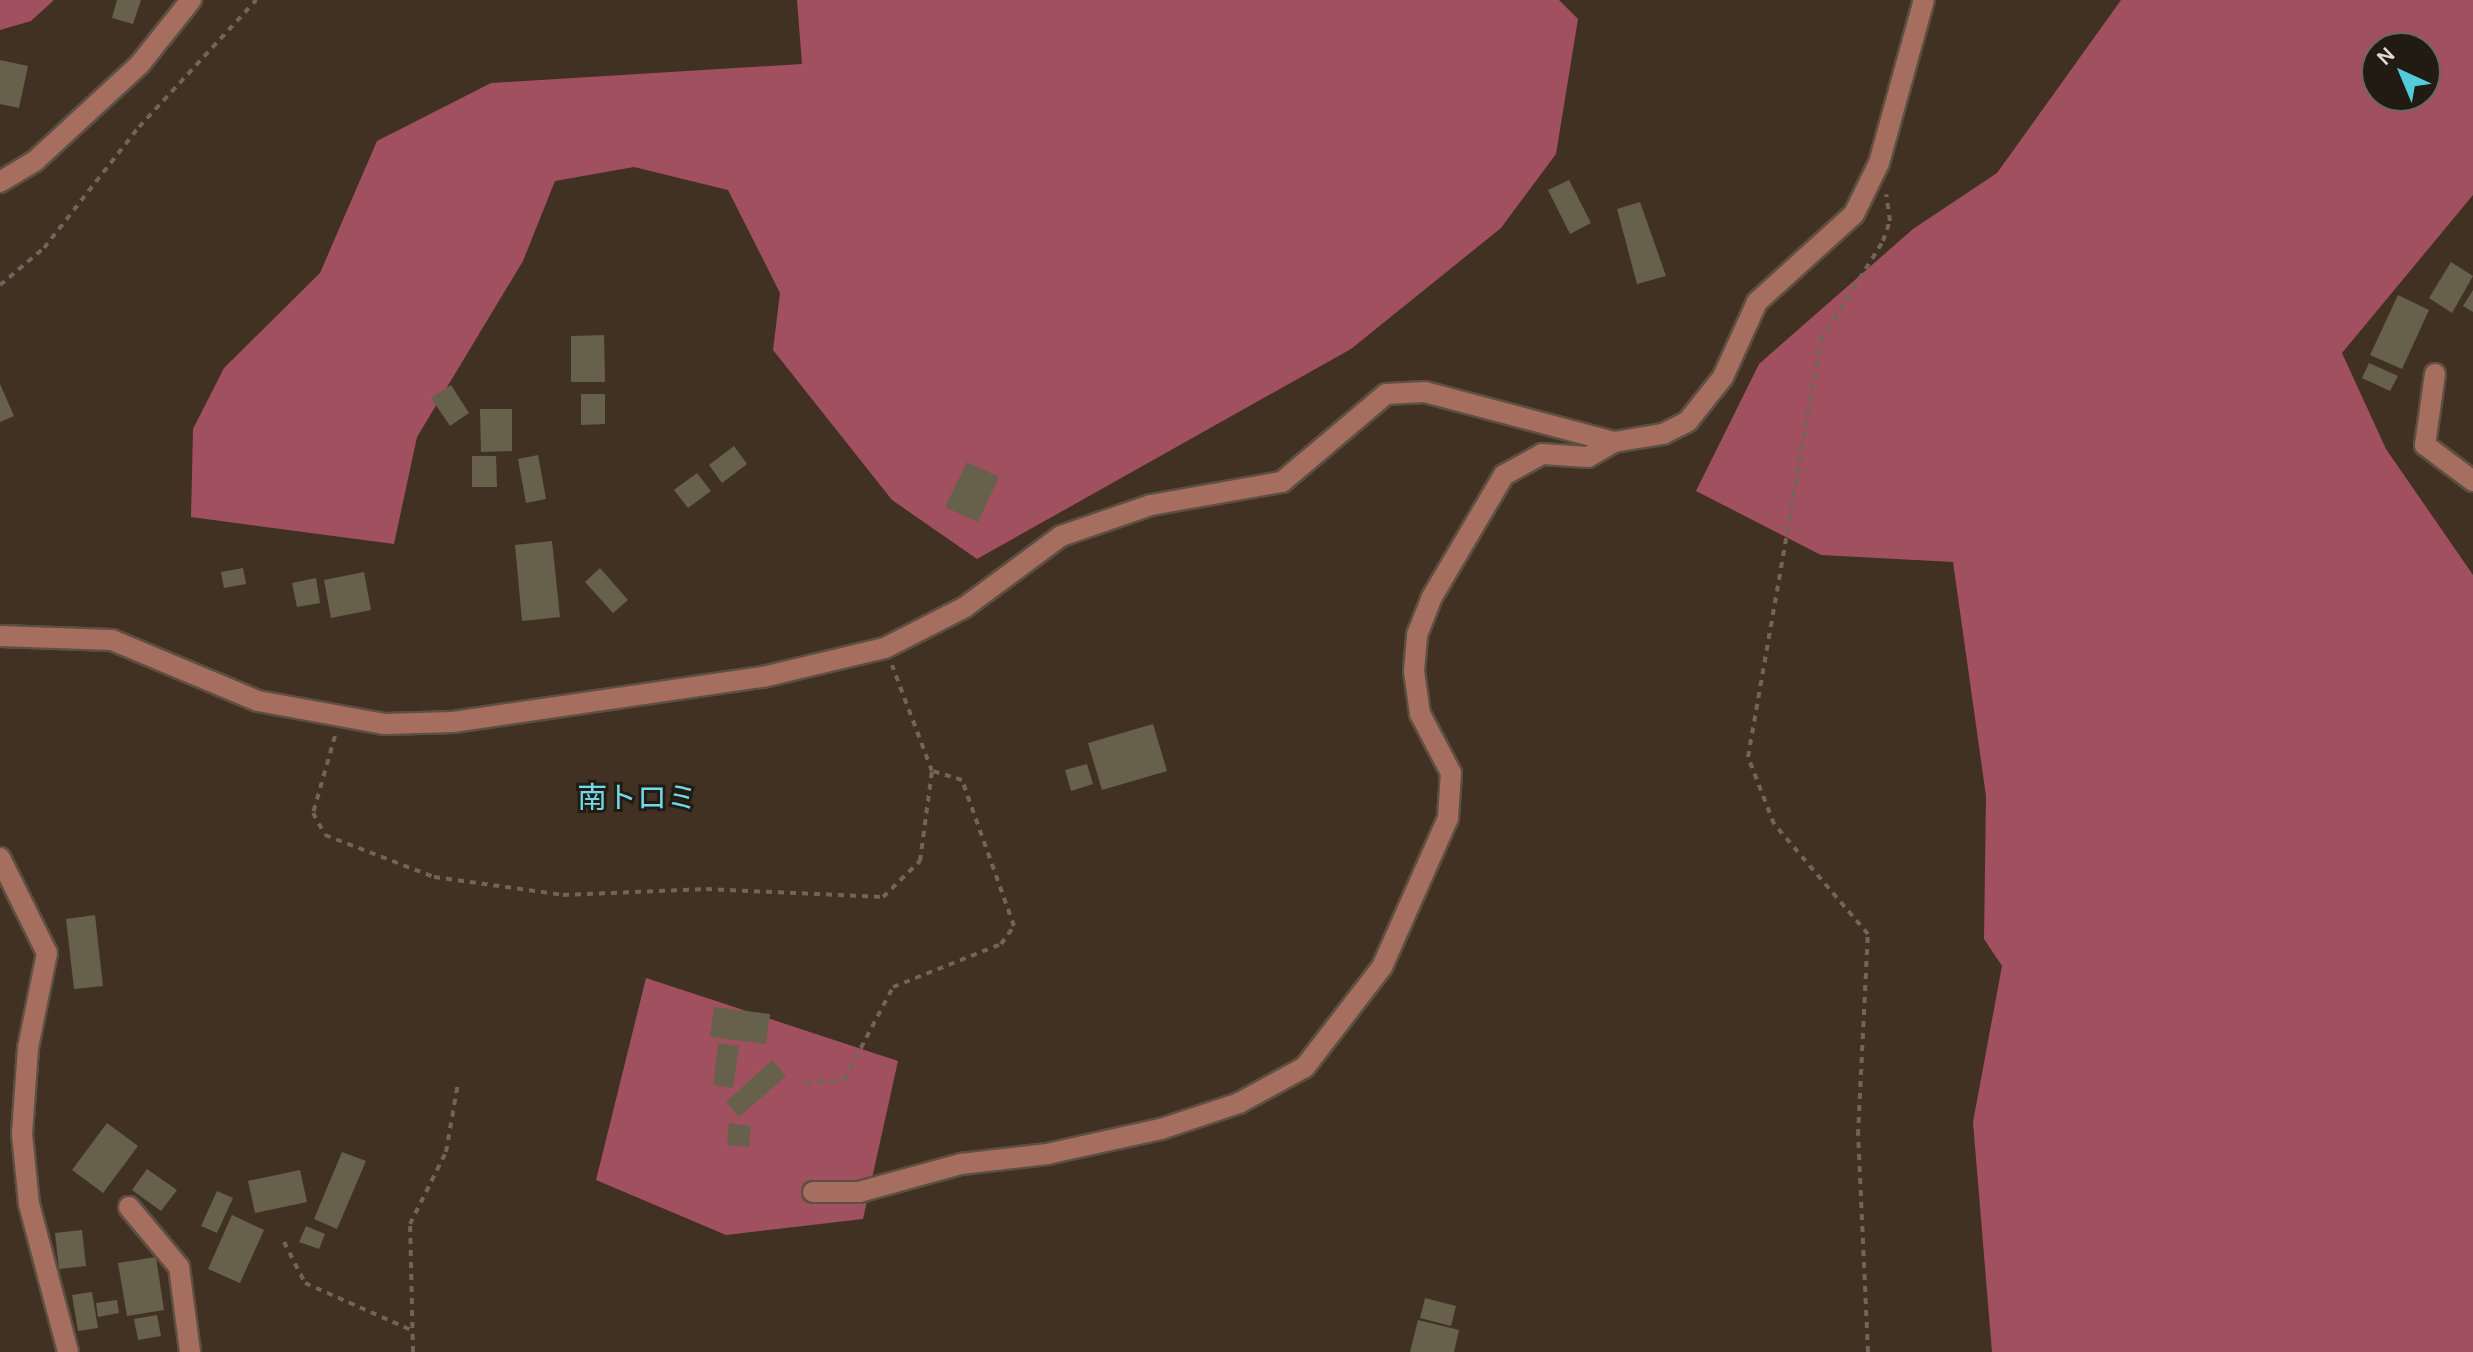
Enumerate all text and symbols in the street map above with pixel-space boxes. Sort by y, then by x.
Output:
north arrow [2361,32,2441,112]
text: N [2371,41,2400,71]
district label: 南トロミ [577,780,697,816]

